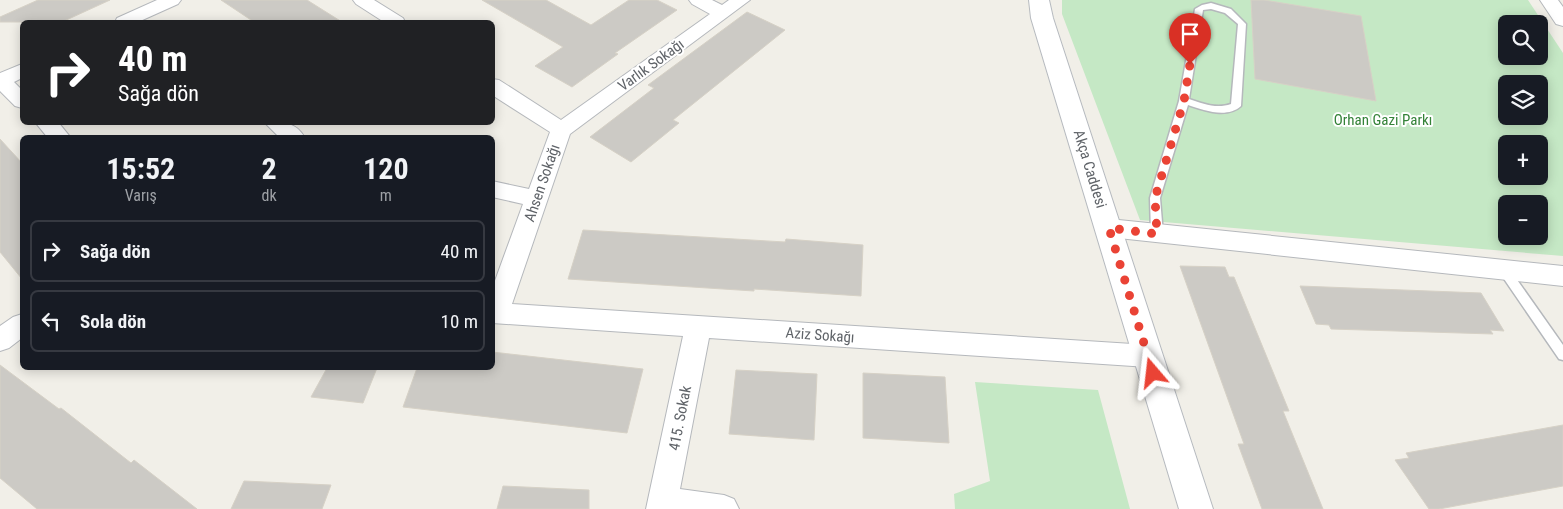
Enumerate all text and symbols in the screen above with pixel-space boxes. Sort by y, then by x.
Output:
pin [1169,13,1211,64]
map controls [1498,15,1548,245]
button: search [1498,15,1548,65]
icon: arrive [1176,20,1204,48]
street label: Varlık Sokağı [614,35,688,95]
text: 40 m [118,39,187,80]
icon: right [35,40,100,105]
button: layers [1498,75,1548,125]
text: Sağa dön [118,81,199,106]
park label: Orhan Gazi Parkı [1334,111,1432,129]
street label: Akça Caddesi [1070,128,1110,210]
button: + [1498,135,1548,185]
street label: Ahsen Sokağı [520,142,564,224]
text: 15:52 [106,151,175,186]
text: 2 [262,151,277,186]
text: 120 [363,151,409,186]
text: Varış [125,186,157,205]
text: dk [262,186,277,205]
text: m [380,186,392,205]
button: − [1498,195,1548,245]
icon: right [37,237,65,265]
text: Sağa dön [80,240,150,263]
text: 40 m [441,240,478,263]
icon: left [37,307,65,335]
text: Sola dön [80,310,146,333]
text: 10 m [441,310,478,333]
street label: Aziz Sokağı [785,324,855,346]
position arrow [1126,346,1178,398]
street label: 415. Sokak [665,384,695,452]

